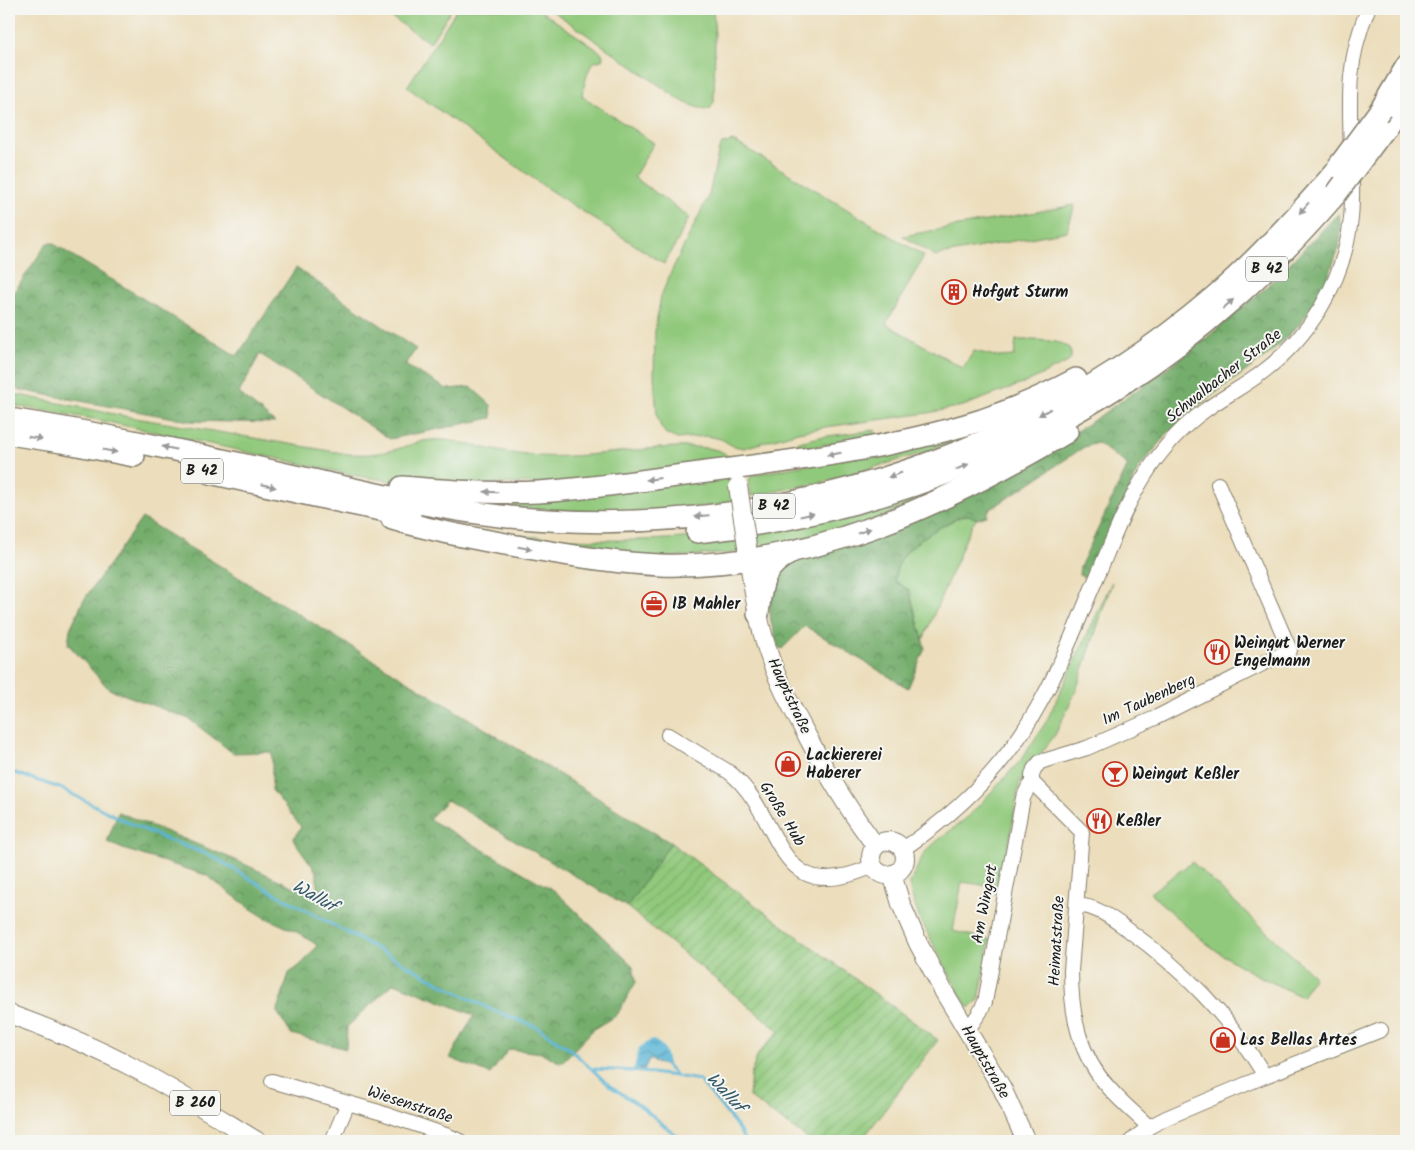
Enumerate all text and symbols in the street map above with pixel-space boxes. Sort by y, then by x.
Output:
one-way arrow [1299,202,1310,214]
road number: B 42 [1246,256,1288,282]
building icon: Hofgut Sturm [941,279,967,305]
place label: Hofgut Sturm [972,280,1068,305]
one-way arrow [1222,299,1234,310]
street label: Schwalbacher Straße [1161,323,1287,429]
one-way arrow [1037,408,1052,416]
one-way arrow [28,434,44,442]
one-way arrow [161,444,176,452]
one-way arrow [102,448,118,456]
one-way arrow [826,451,842,459]
road number: B 42 [181,458,223,484]
one-way arrow [955,463,970,471]
one-way arrow [887,471,902,479]
one-way arrow [644,475,660,483]
one-way arrow [261,482,276,490]
one-way arrow [483,488,499,496]
road number: B 42 [753,494,795,518]
one-way arrow [799,511,814,519]
one-way arrow [694,512,710,520]
one-way arrow [857,527,872,535]
one-way arrow [517,544,533,552]
office icon: IB Mahler [641,591,667,617]
place label: IB Mahler [672,592,741,617]
place label: Weingut Werner Engelmann [1234,631,1346,674]
restaurant icon: Weingut Werner Engelmann [1204,639,1230,665]
street label: Hauptstraße [760,653,818,739]
street label: Im Taubenberg [1098,667,1200,733]
place label: Lackiererei Haberer [806,743,883,786]
shop icon: Lackiererei Haberer [775,751,801,777]
bar icon: Weingut Keßler [1102,761,1128,787]
place label: Weingut Keßler [1132,762,1240,787]
street label: Große Hub [753,777,812,852]
restaurant icon: Keßler [1086,808,1112,834]
place label: Keßler [1116,809,1162,834]
street label: Am Wingert [965,862,1005,946]
water label: Walluf [287,873,346,924]
street label: Heimatstraße [1042,895,1072,987]
street label: Hauptstraße [954,1020,1016,1104]
shop icon: Las Bellas Artes [1210,1027,1236,1053]
place label: Las Bellas Artes [1240,1028,1358,1053]
water label: Walluf [698,1066,755,1124]
street label: Wiesenstraße [364,1079,456,1131]
road number: B 260 [170,1090,220,1116]

